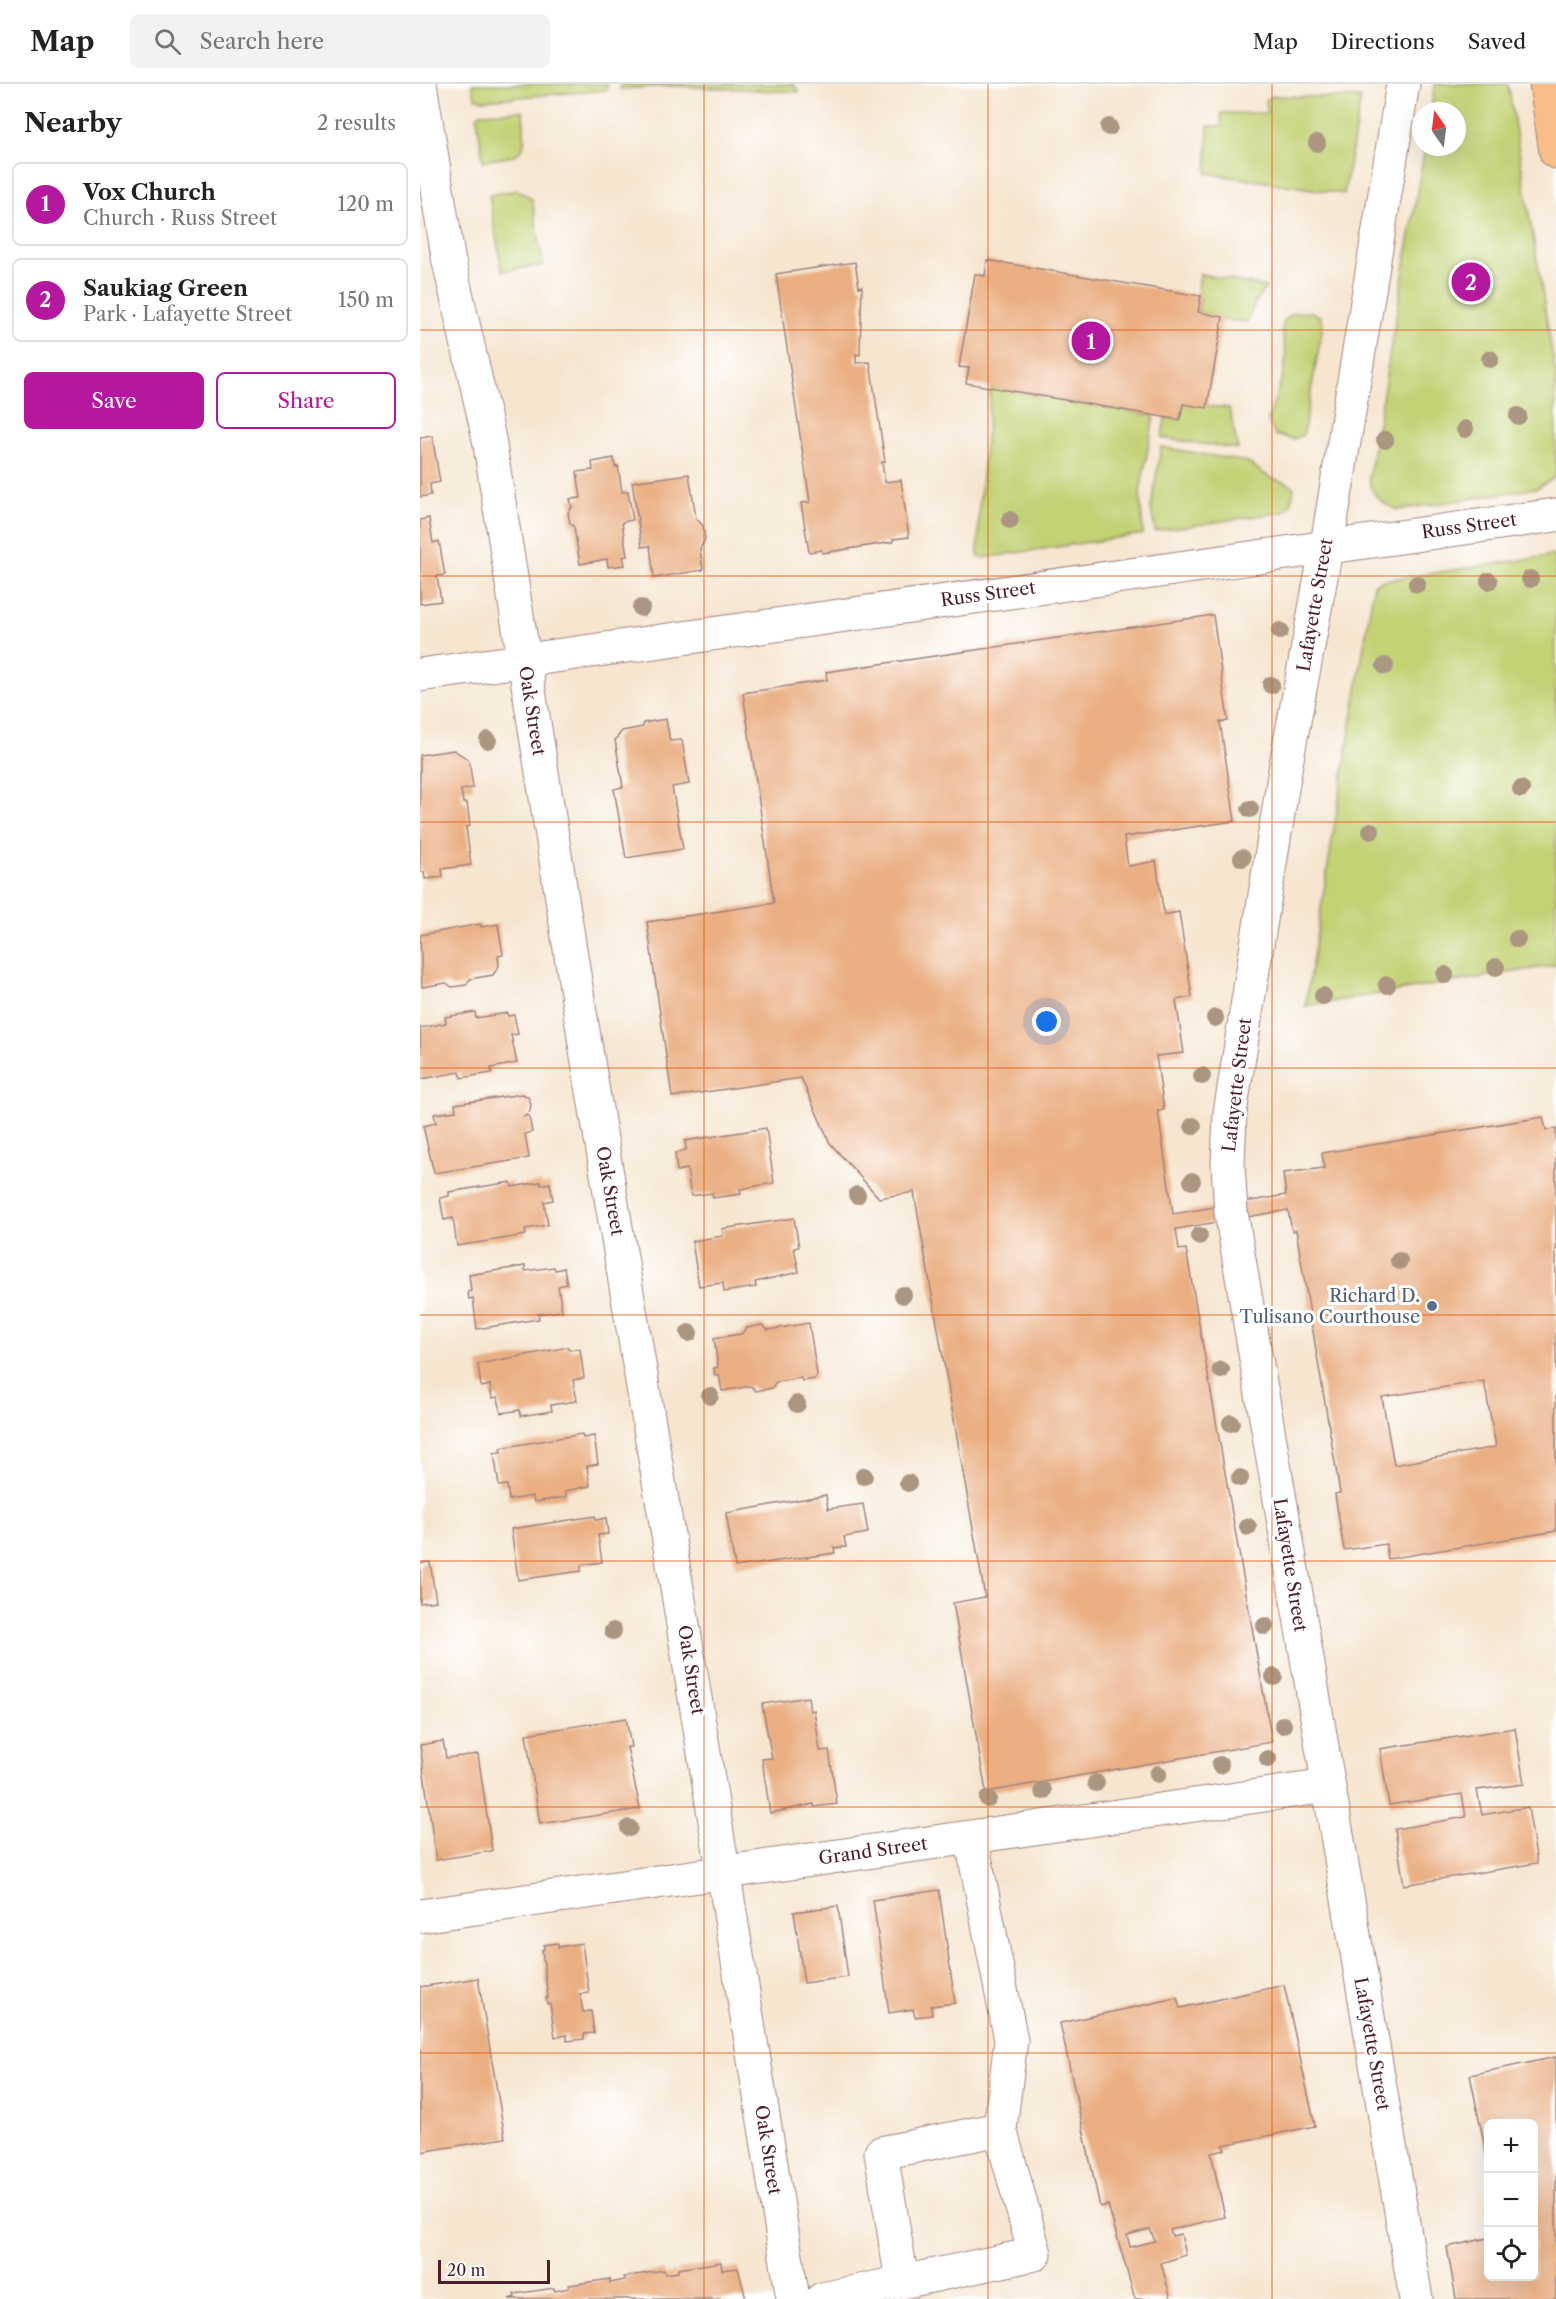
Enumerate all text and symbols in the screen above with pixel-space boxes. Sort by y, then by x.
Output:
search box [130,14,550,68]
text: Map [30,24,94,58]
icon: search [151,25,184,58]
text: Search here [199,28,324,55]
text: Map [1253,29,1298,54]
text: Directions [1331,29,1435,54]
text: Saved [1468,29,1526,54]
north arrow [1412,102,1466,156]
text: Nearby [24,107,122,139]
text: 2 results [317,111,396,135]
text: Vox Church [83,179,216,206]
text: 1 [41,192,50,216]
text: 120 m [337,192,394,216]
text: Church · Russ Street [83,206,277,230]
pin: 2 [1452,260,1490,304]
text: Saukiag Green [83,275,248,302]
text: 2 [40,288,51,312]
text: 150 m [338,288,394,312]
text: Park · Lafayette Street [83,302,292,326]
pin: 1 [1072,318,1110,364]
button: Save [24,372,204,429]
button: Share [216,372,396,429]
street label: Russ Street [1420,508,1519,544]
street label: Lafayette Street [1292,536,1338,673]
street label: Russ Street [939,576,1038,612]
street label: Oak Street [514,665,550,758]
your location [1032,1007,1061,1036]
street label: Lafayette Street [1218,1016,1256,1153]
street label: Oak Street [591,1145,629,1238]
place label: Richard D. Tulisano Courthouse [1240,1285,1420,1328]
marker: Richard D. Tulisano Courthouse [1425,1299,1439,1313]
street label: Lafayette Street [1269,1497,1312,1634]
street label: Oak Street [673,1624,709,1717]
street label: Grand Street [817,1832,929,1870]
street label: Lafayette Street [1349,1976,1395,2113]
street label: Oak Street [750,2104,786,2197]
map controls [1484,2119,1538,2281]
button: + [1484,2119,1538,2173]
button: − [1484,2173,1538,2227]
button: locate [1484,2227,1538,2281]
scale bar [438,2257,550,2284]
text: 20 m [447,2260,486,2280]

